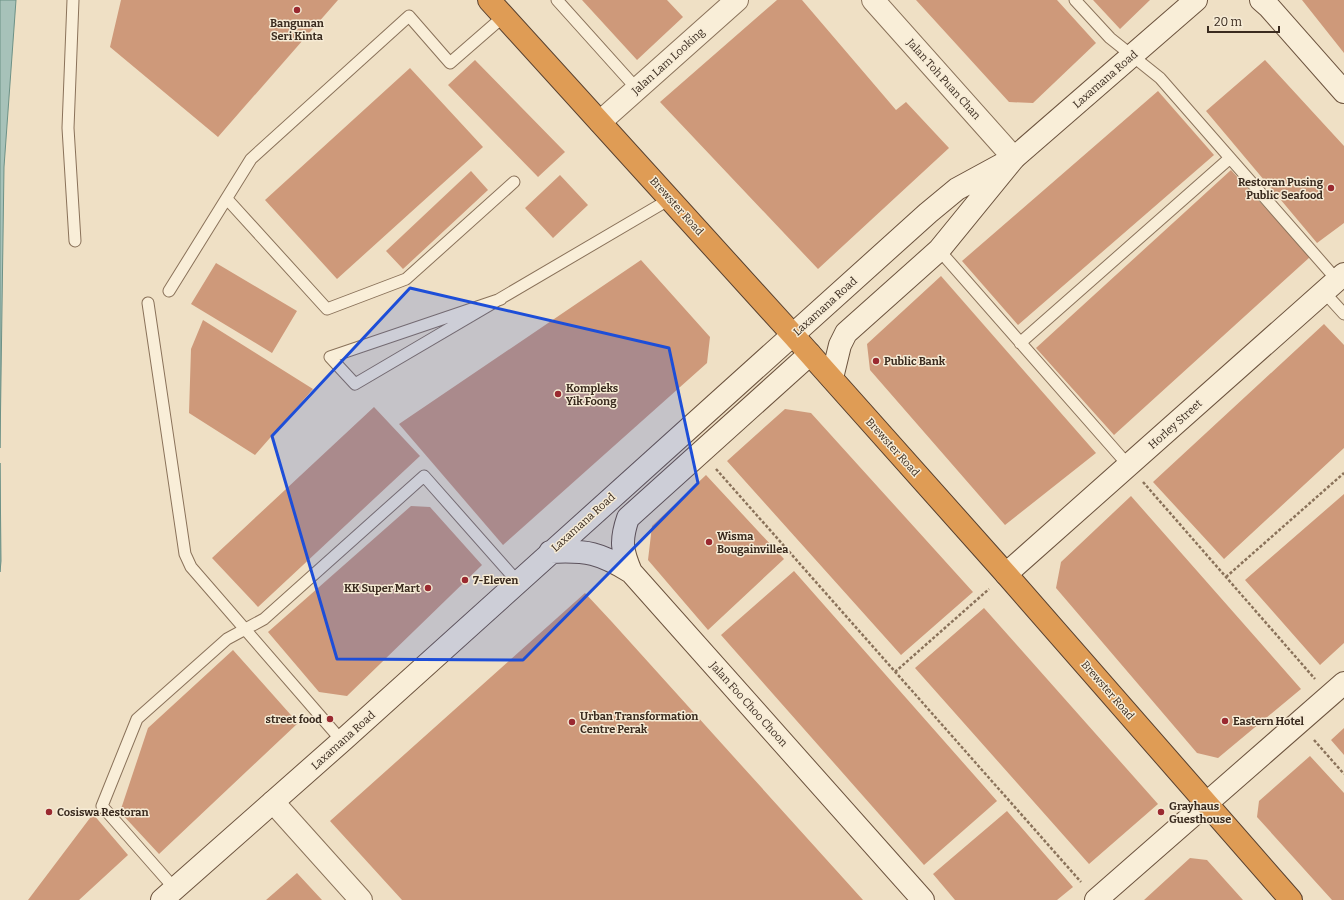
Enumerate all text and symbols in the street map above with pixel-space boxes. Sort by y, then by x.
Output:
marker: Bangunan Seri Kinta [292,5,302,15]
scale bar [1208,8,1279,34]
text: 20 m [1214,15,1243,29]
place label: Bangunan Seri Kinta [270,17,324,43]
street label: Jalan Lam Looking [629,25,707,98]
street label: Jalan Toh Puan Chan [903,36,983,122]
street label: Laxamana Road [1070,47,1141,111]
street label: Brewster Road [647,175,706,238]
place label: Restoran Pusing Public Seafood [1238,176,1324,202]
marker: Restoran Pusing Public Seafood [1326,183,1336,193]
street label: Laxamana Road [791,274,860,338]
place label: Public Bank [884,355,946,368]
marker: Public Bank [871,356,881,366]
place label: Kompleks Yik Foong [566,382,619,408]
marker: Kompleks Yik Foong [553,389,563,399]
street label: Horley Street [1146,397,1205,452]
street label: Brewster Road [863,416,922,479]
street label: Laxamana Road [549,490,618,554]
place label: Wisma Bougainvillea [717,530,789,556]
marker: Wisma Bougainvillea [704,537,714,547]
place label: 7-Eleven [473,574,518,587]
marker: 7-Eleven [460,575,470,585]
place label: KK Super Mart [344,582,421,595]
marker: KK Super Mart [423,583,433,593]
street label: Jalan Foo Choo Choon [706,658,790,750]
street label: Brewster Road [1078,658,1137,723]
street label: Laxamana Road [309,708,378,772]
place label: Urban Transformation Centre Perak [580,710,698,736]
place label: street food [266,713,322,726]
marker: street food [325,714,335,724]
place label: Eastern Hotel [1233,715,1305,728]
marker: Eastern Hotel [1220,716,1230,726]
marker: Urban Transformation Centre Perak [567,717,577,727]
place label: Grayhaus Guesthouse [1169,800,1231,826]
place label: Cosiswa Restoran [57,806,149,819]
marker: Cosiswa Restoran [44,807,54,817]
marker: Grayhaus Guesthouse [1156,807,1166,817]

